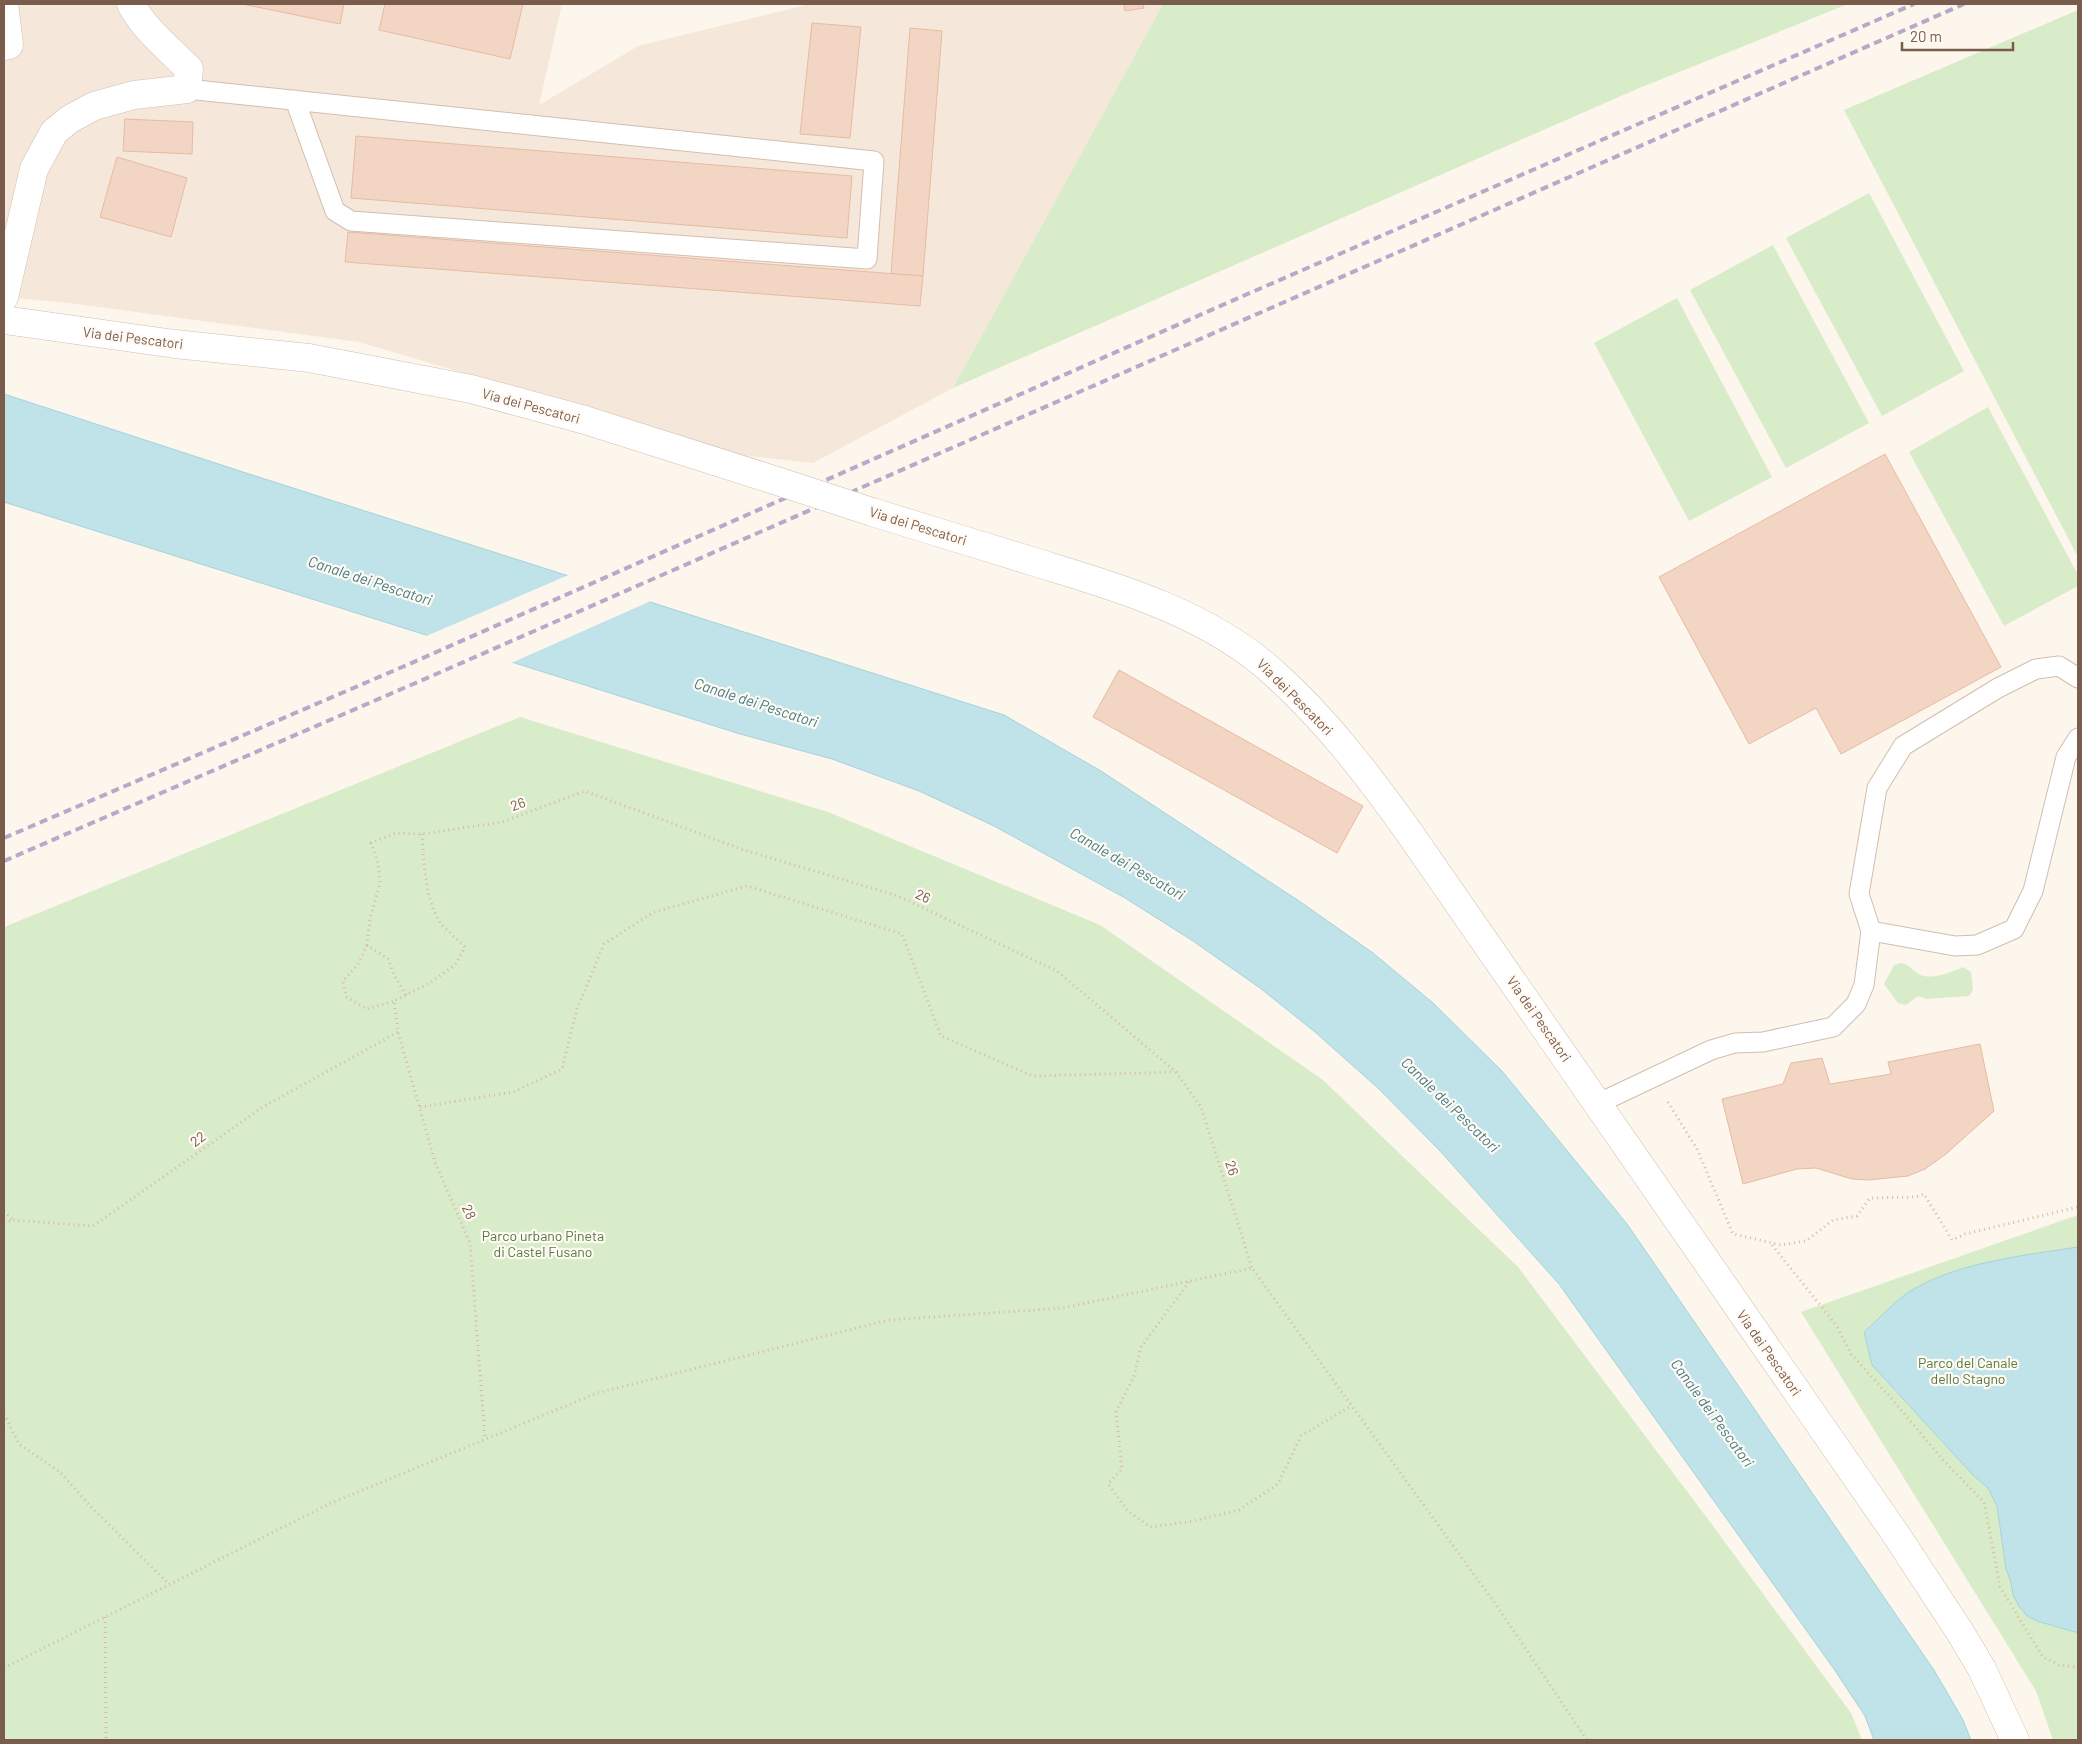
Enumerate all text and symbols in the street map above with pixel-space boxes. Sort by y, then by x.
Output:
scale bar [1902,20,2013,52]
text: 20 m [1910,27,1942,45]
street label: Via dei Pescatori [82,323,184,352]
street label: Via dei Pescatori [480,384,582,427]
street label: Via dei Pescatori [867,503,969,548]
water label: Canale dei Pescatori [306,552,435,609]
street label: Via dei Pescatori [1254,655,1337,738]
water label: Canale dei Pescatori [692,674,821,731]
street label: 26 [508,793,528,814]
water label: Canale dei Pescatori [1067,823,1188,903]
street label: 26 [913,885,933,906]
street label: Via dei Pescatori [1504,973,1575,1065]
water label: Canale dei Pescatori [1398,1053,1504,1156]
street label: 22 [187,1127,209,1150]
street label: 26 [1222,1158,1243,1177]
street label: 28 [459,1202,480,1222]
park label: Parco urbano Pineta di Castel Fusano [482,1227,604,1260]
street label: Via dei Pescatori [1734,1307,1805,1399]
park label: Parco del Canale dello Stagno [1918,1354,2018,1387]
water label: Canale dei Pescatori [1668,1355,1758,1470]

